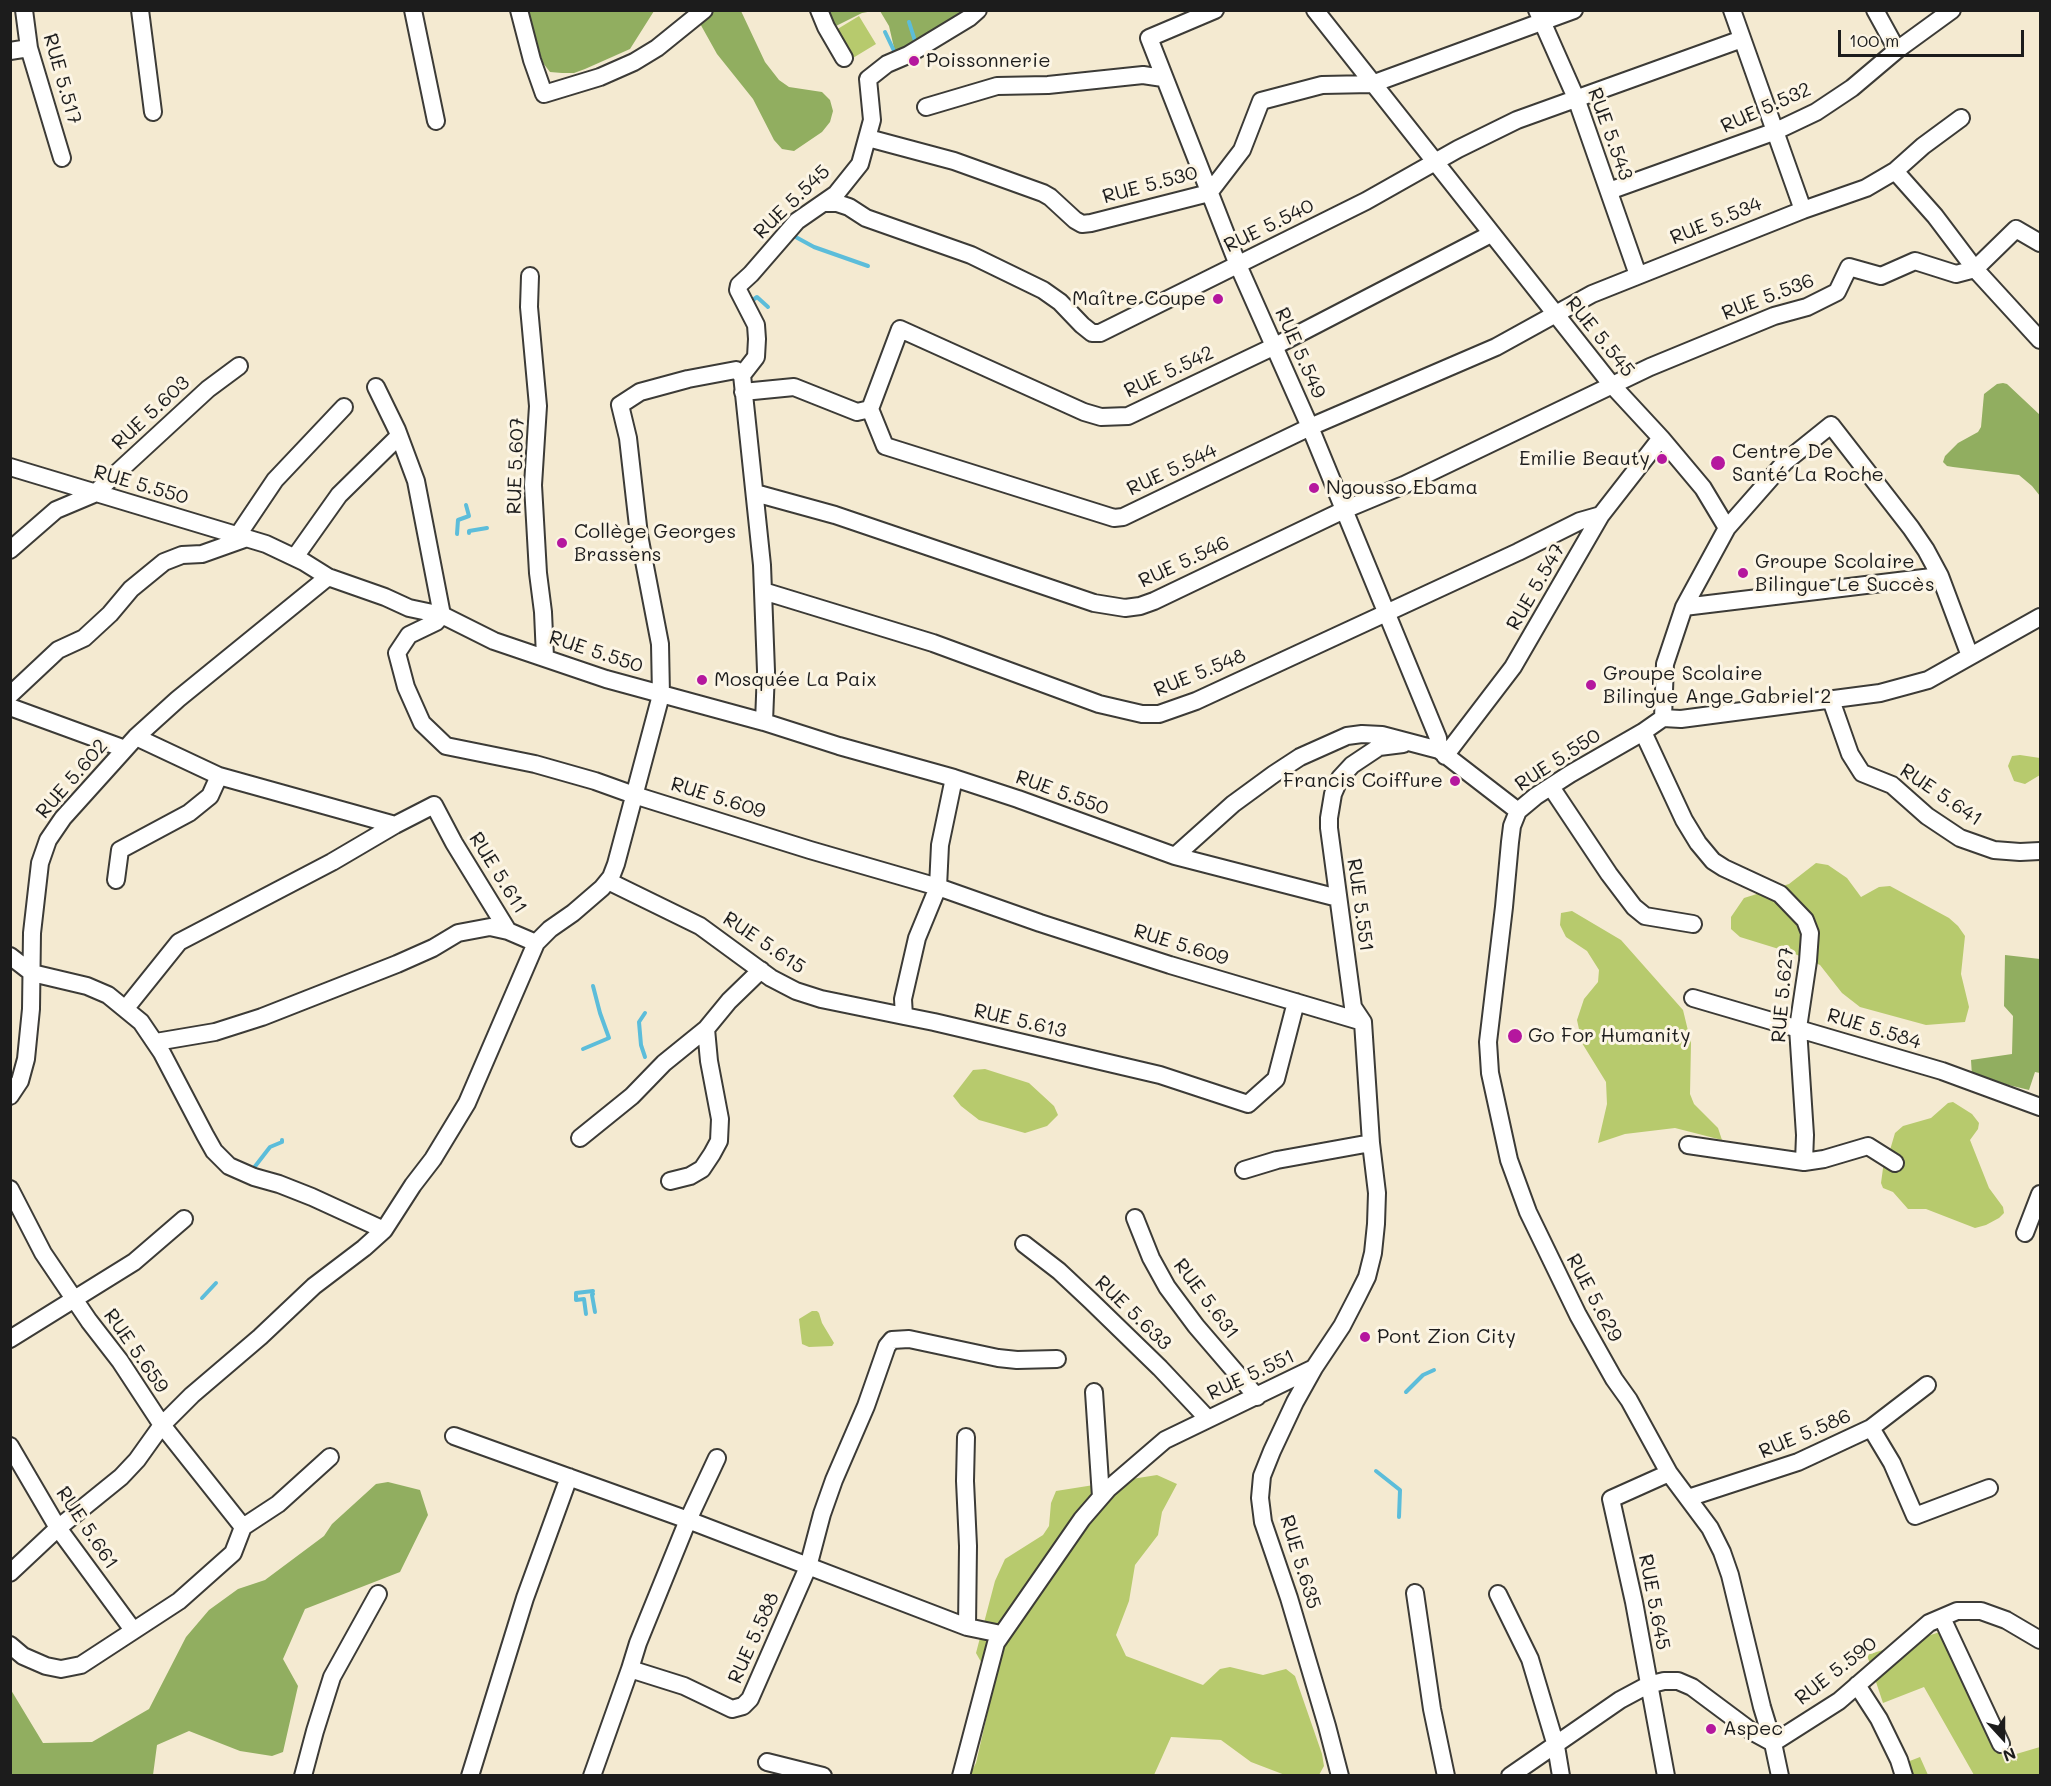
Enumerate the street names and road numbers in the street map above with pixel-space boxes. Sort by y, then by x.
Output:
street label: RUE 5.517 [38,31,86,127]
street label: RUE 5.532 [1717,77,1815,139]
street label: RUE 5.543 [1582,84,1638,184]
street label: RUE 5.545 [749,160,835,244]
street label: RUE 5.530 [1100,161,1200,209]
street label: RUE 5.534 [1667,192,1765,250]
street label: RUE 5.540 [1220,194,1318,258]
street label: RUE 5.536 [1718,268,1818,326]
street label: RUE 5.545 [1560,292,1640,382]
street label: RUE 5.549 [1269,304,1331,402]
street label: RUE 5.542 [1120,341,1218,403]
street label: RUE 5.603 [107,371,195,455]
street label: RUE 5.607 [502,417,530,515]
street label: RUE 5.544 [1123,439,1221,501]
street label: RUE 5.550 [91,460,191,510]
street label: RUE 5.546 [1135,531,1233,593]
street label: RUE 5.547 [1502,539,1570,635]
street label: RUE 5.550 [546,626,646,678]
street label: RUE 5.548 [1150,644,1250,702]
street label: RUE 5.550 [1511,723,1605,797]
street label: RUE 5.602 [31,734,113,824]
street label: RUE 5.641 [1895,759,1987,831]
street label: RUE 5.550 [1012,765,1112,821]
street label: RUE 5.609 [668,772,768,824]
street label: RUE 5.611 [464,828,532,918]
street label: RUE 5.551 [1342,857,1378,953]
street label: RUE 5.615 [718,907,810,979]
street label: RUE 5.609 [1131,919,1231,971]
street label: RUE 5.627 [1767,946,1799,1044]
street label: RUE 5.613 [971,999,1069,1043]
street label: RUE 5.584 [1824,1003,1924,1055]
street label: RUE 5.629 [1561,1250,1627,1346]
street label: RUE 5.631 [1168,1254,1244,1344]
street label: RUE 5.633 [1090,1271,1176,1355]
street label: RUE 5.659 [98,1304,174,1398]
street label: RUE 5.551 [1203,1344,1299,1406]
street label: RUE 5.586 [1755,1404,1855,1464]
street label: RUE 5.661 [51,1482,123,1574]
street label: RUE 5.635 [1274,1512,1326,1612]
street label: RUE 5.645 [1633,1552,1675,1652]
street label: RUE 5.588 [723,1589,785,1687]
street label: RUE 5.590 [1790,1632,1882,1710]

